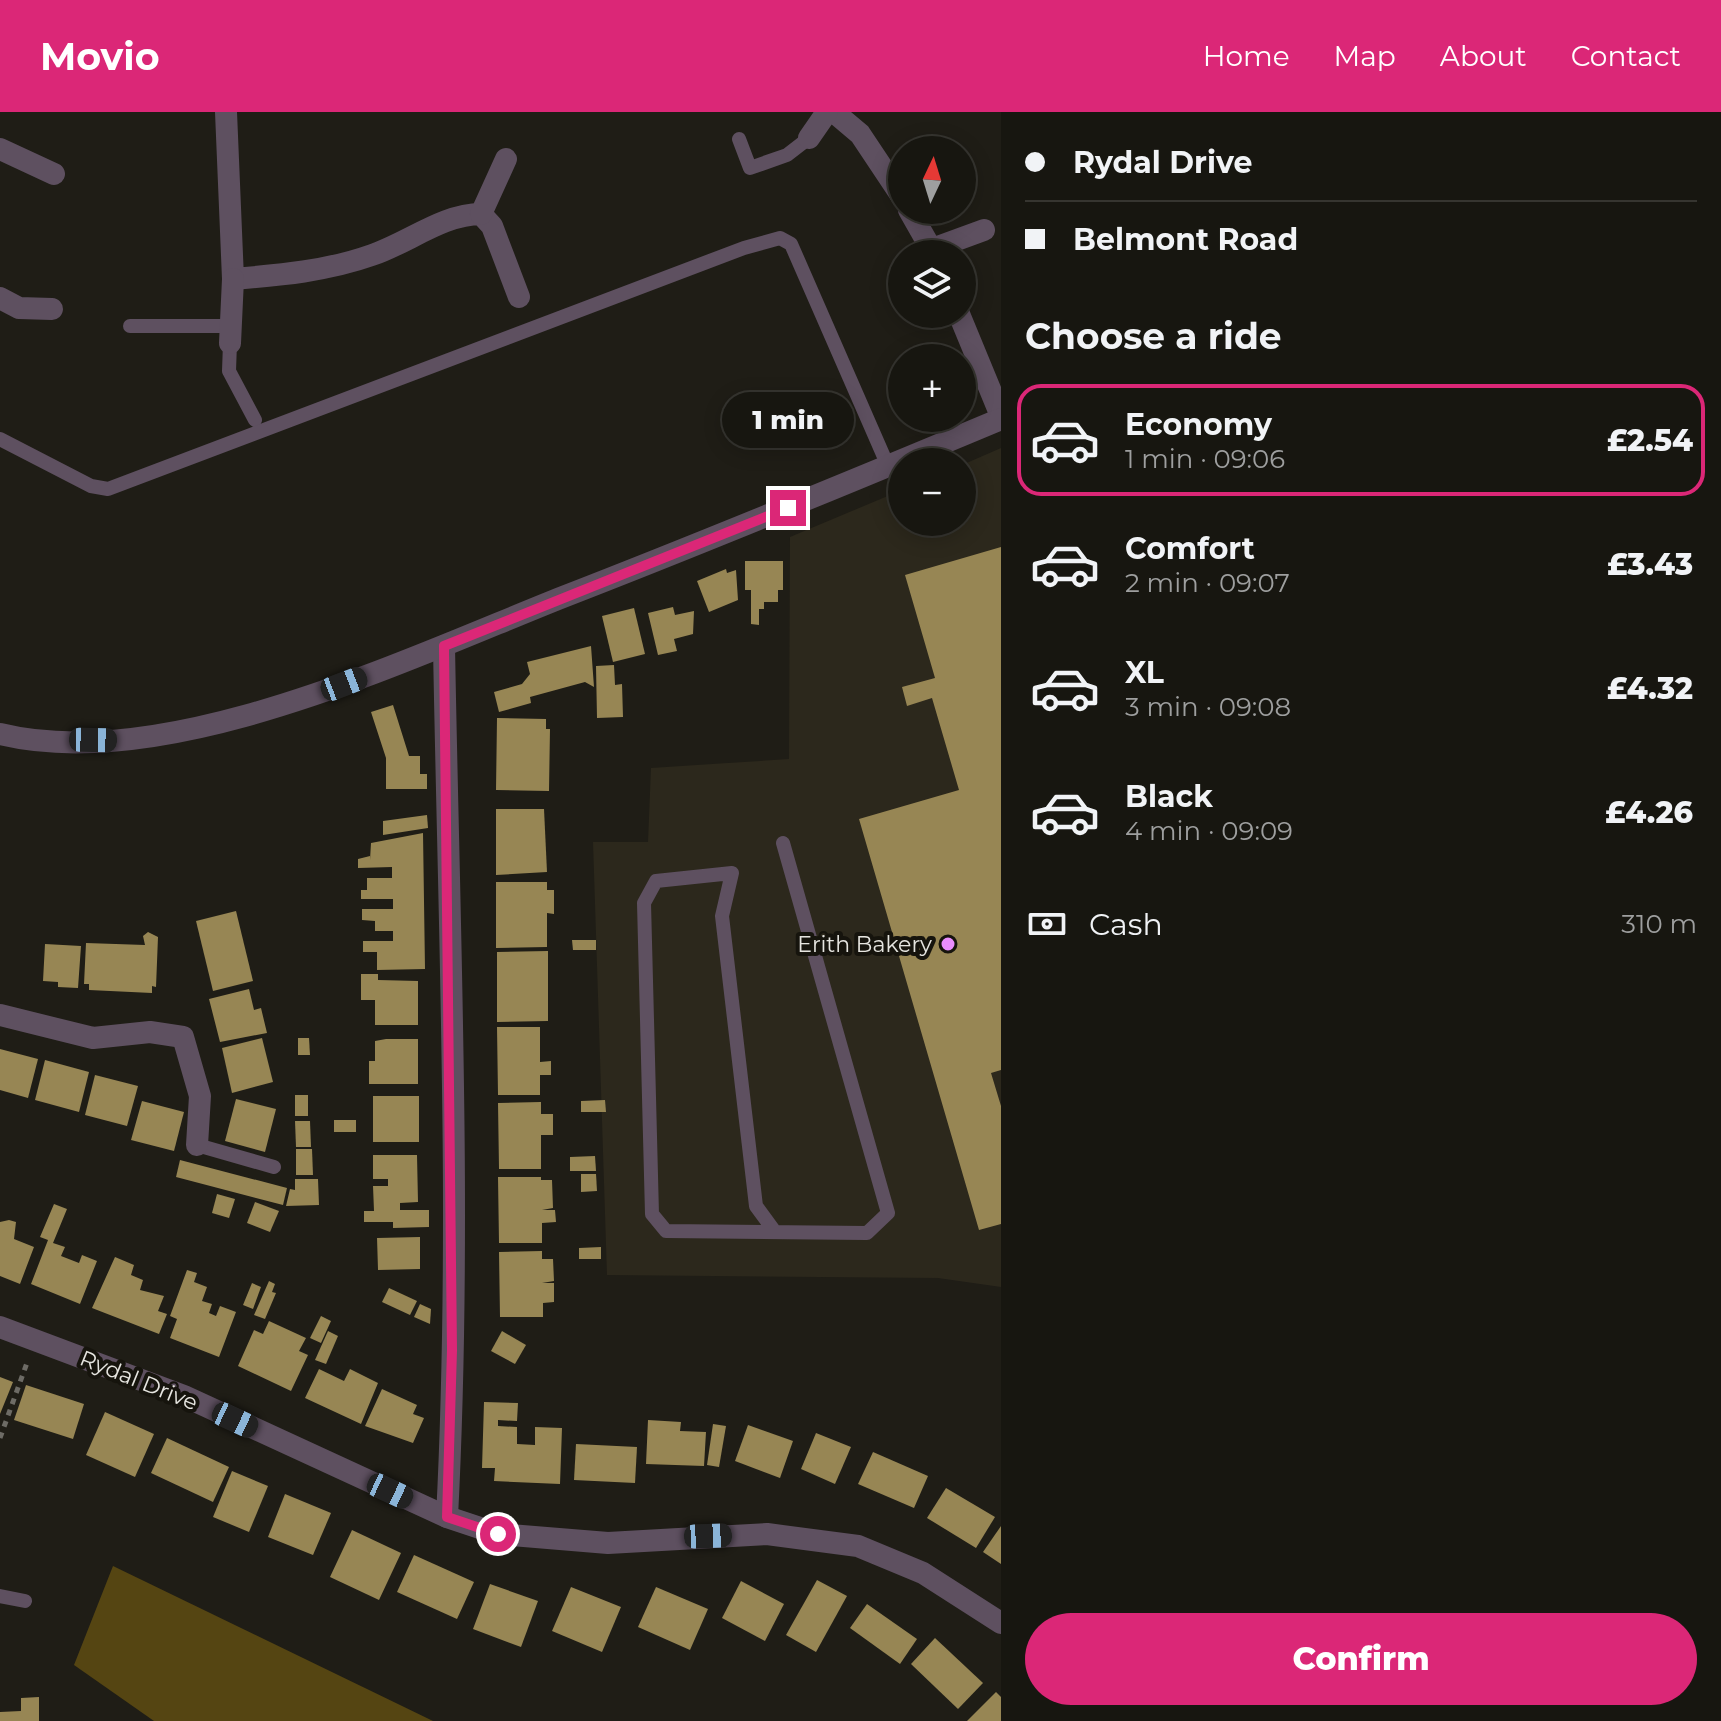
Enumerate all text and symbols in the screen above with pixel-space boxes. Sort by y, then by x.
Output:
text: Movio [40,33,160,80]
text: Home [1203,39,1290,73]
text: Map [1334,39,1396,73]
text: About [1440,39,1527,73]
text: Contact [1571,39,1681,73]
north arrow [888,136,976,224]
map controls [888,136,976,536]
text: Rydal Drive [1073,144,1252,181]
text: Belmont Road [1073,221,1298,258]
button: layers [888,240,976,328]
text: Choose a ride [1025,314,1282,358]
button: + [888,344,976,432]
callout: 1 min [722,392,854,448]
text: 1 min [752,404,824,436]
icon: car [1029,404,1101,476]
text: Economy [1125,406,1272,443]
text: £2.54 [1607,422,1693,459]
text: 1 min · 09:06 [1125,443,1285,475]
button: − [888,448,976,536]
route end [770,490,806,526]
icon: car [1029,528,1101,600]
text: Comfort [1125,530,1255,567]
text: £3.43 [1607,546,1693,583]
text: 2 min · 09:07 [1125,567,1290,599]
icon: car [1029,652,1101,724]
text: XL [1125,654,1164,691]
car [317,664,371,704]
text: £4.32 [1607,670,1693,707]
text: 3 min · 09:08 [1125,691,1291,723]
car [69,728,117,752]
icon: car [1029,776,1101,848]
text: Black [1125,778,1213,815]
text: £4.26 [1605,794,1693,831]
text: 4 min · 09:09 [1125,815,1293,847]
icon: cash [1025,902,1069,946]
text: Cash [1089,906,1163,943]
text: 310 m [1621,908,1697,940]
place label: Erith Bakery [797,931,932,958]
marker: Erith Bakery [939,935,957,953]
street label: Rydal Drive [76,1345,202,1416]
car [208,1399,262,1441]
car [363,1470,417,1512]
route start [480,1516,516,1552]
car [684,1523,732,1549]
button: Confirm [1025,1613,1697,1705]

